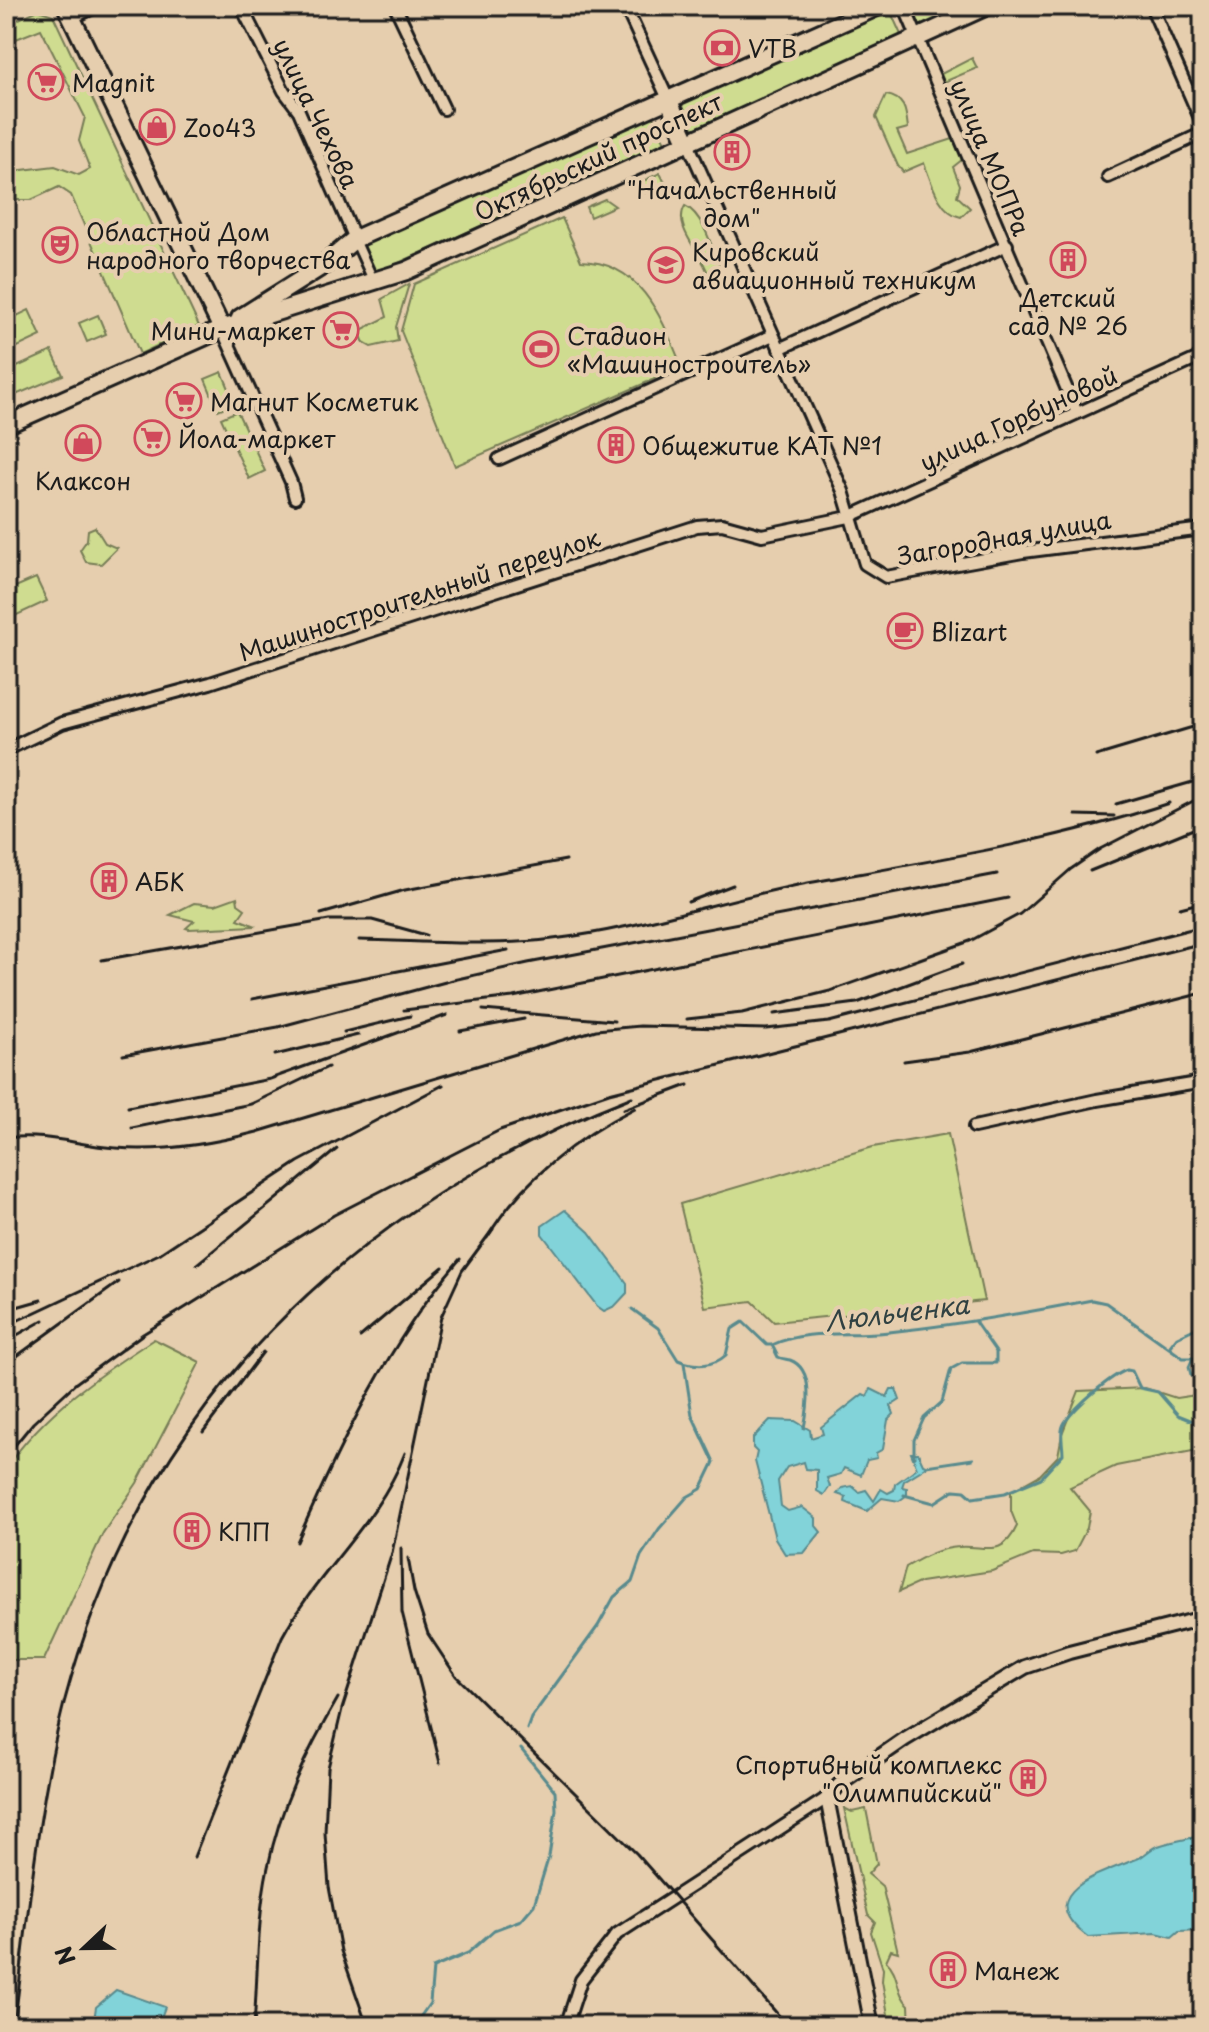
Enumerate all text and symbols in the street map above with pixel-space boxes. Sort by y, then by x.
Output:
bank icon: VTB [703,29,741,67]
place label: VTB [748,30,797,66]
street label: улица Чехова [265,32,369,194]
supermarket icon: Magnit [27,63,65,101]
place label: Magnit [72,64,155,100]
street label: улица МОПРа [942,73,1040,241]
street label: Октябрьский проспект [468,82,728,229]
shop icon: Zoo43 [138,108,176,146]
place label: Zoo43 [183,109,256,145]
building icon: "Начальственный дом" [713,133,751,171]
place label: "Начальственный дом" [627,171,837,235]
place label: Областной Дом народного творчества [86,213,350,277]
theatre icon: Областной Дом народного творчества [41,226,79,264]
place label: Кировский авиационный техникум [692,233,977,297]
building icon: Детский сад № 26 [1049,241,1087,279]
school or university icon: Кировский авиационный техникум [647,246,685,284]
place label: Детский сад № 26 [1008,279,1128,343]
supermarket icon: Мини-маркет [322,311,360,349]
place label: Мини-маркет [151,312,315,348]
place label: Стадион «Машиностроитель» [567,317,811,381]
sports icon: Стадион «Машиностроитель» [522,330,560,368]
street label: улица Горбуновой [913,356,1123,480]
supermarket icon: Магнит Косметик [165,382,203,420]
place label: Магнит Косметик [210,383,419,419]
supermarket icon: Йола-маркет [133,419,171,457]
place label: Йола-маркет [178,420,336,456]
shop icon: Клаксон [64,424,102,462]
building icon: Общежитие КАТ №1 [597,426,635,464]
place label: Общежитие КАТ №1 [642,427,882,463]
place label: Клаксон [35,462,131,498]
street label: Загородная улица [894,501,1114,573]
street label: Машиностроительный переулок [234,518,605,670]
cafe icon: Blizart [886,612,924,650]
place label: Blizart [931,613,1008,649]
building icon: АБК [90,862,128,900]
place label: АБК [135,863,185,899]
water label: Люльченка [823,1284,972,1340]
building icon: КПП [173,1512,211,1550]
place label: КПП [218,1513,271,1549]
place label: Спортивный комплекс "Олимпийский" [735,1746,1002,1810]
building icon: Спортивный комплекс "Олимпийский" [1009,1759,1047,1797]
north arrow [44,1908,124,1988]
text: N [46,1942,83,1970]
building icon: Манеж [929,1951,967,1989]
place label: Манеж [974,1952,1059,1988]

